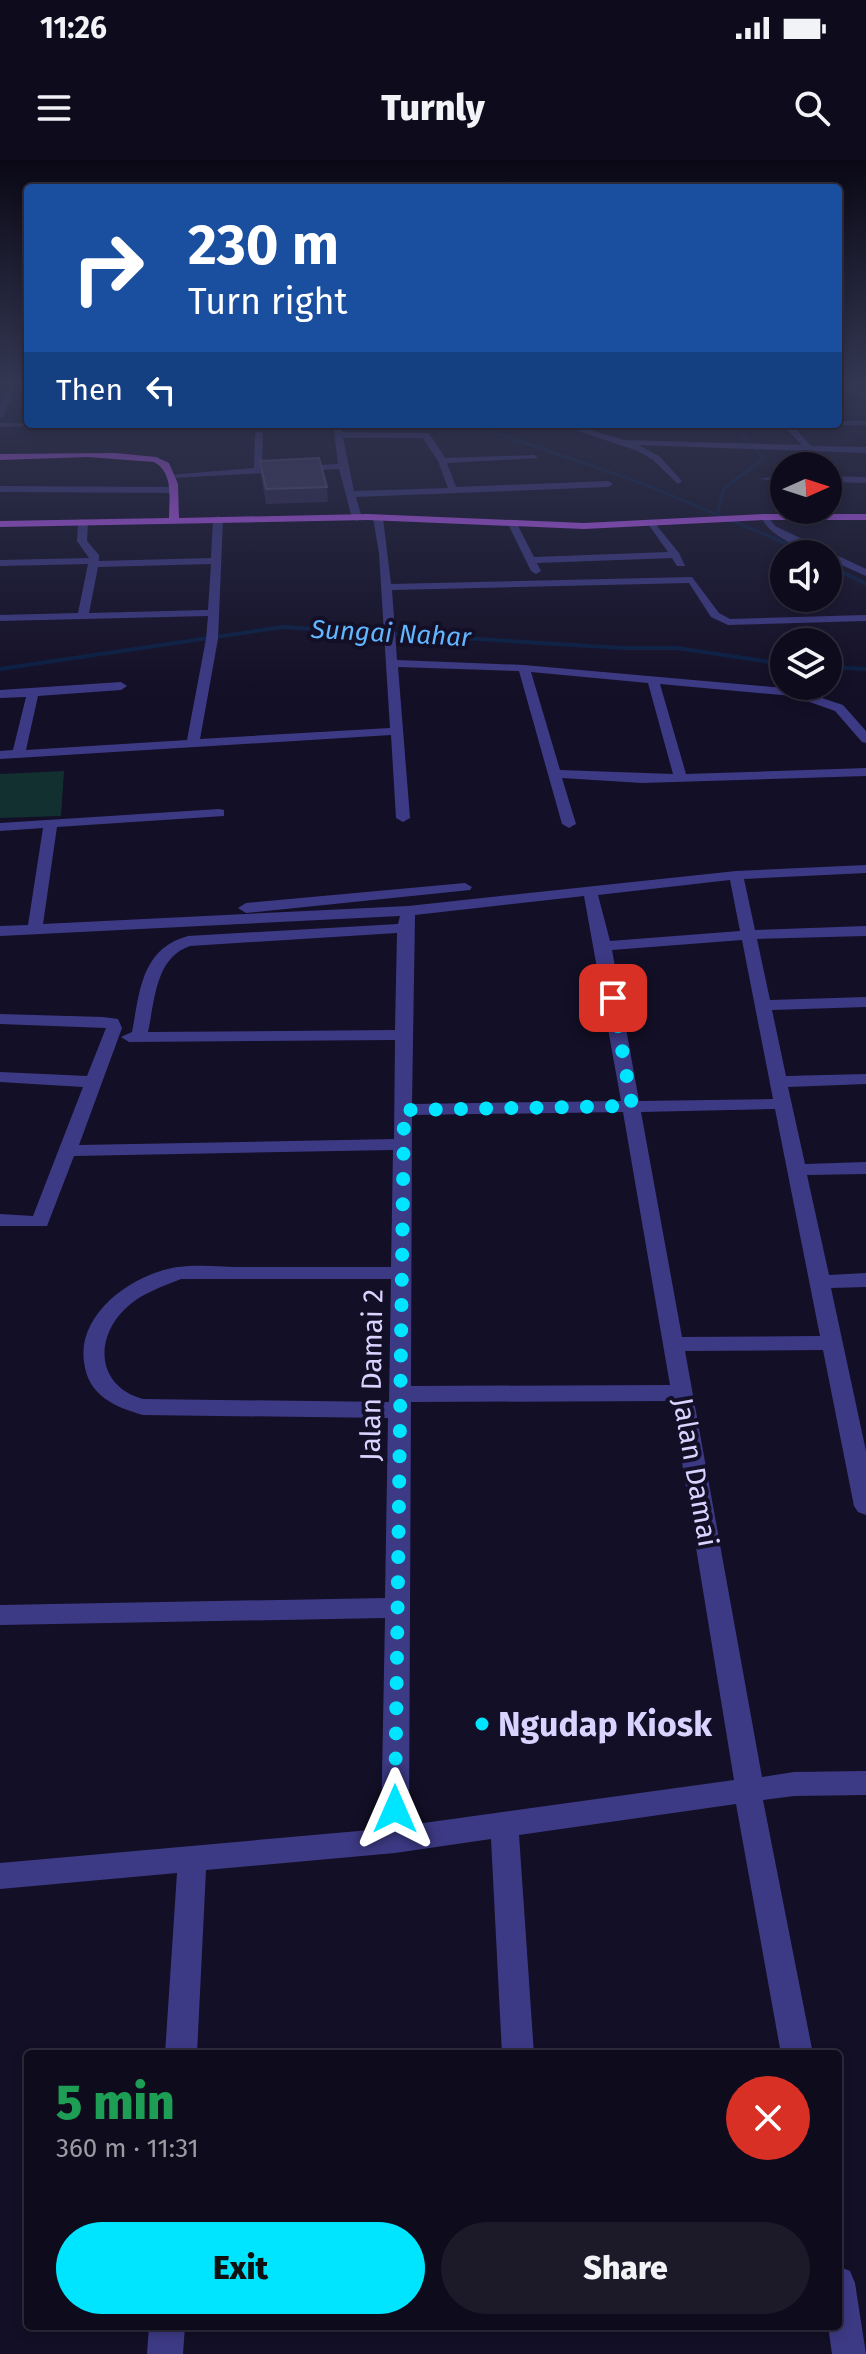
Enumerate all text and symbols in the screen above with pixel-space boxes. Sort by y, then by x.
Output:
text: 11:26 [40,10,107,46]
icon: menu [32,86,76,130]
text: Turnly [381,86,485,130]
icon: search [790,86,834,130]
text: 230 m [188,212,339,279]
icon: right [56,216,160,320]
text: Turn right [188,280,348,324]
icon: left [139,368,183,412]
text: Then [56,372,123,408]
north arrow [770,452,842,524]
map controls [770,452,842,700]
button: sound [770,540,842,612]
water label: Sungai Nahar [309,614,473,653]
button: layers [770,628,842,700]
pin [579,964,647,1032]
icon: arrive [591,976,635,1020]
street label: Jalan Damai 2 [354,1289,389,1461]
street label: Jalan Damai [666,1395,725,1549]
place label: Ngudap Kiosk [498,1704,713,1745]
marker: Ngudap Kiosk [473,1715,491,1733]
position arrow [353,1767,437,1851]
text: 5 min [56,2074,175,2132]
button: close [726,2076,810,2160]
text: 360 m · 11:31 [56,2133,199,2164]
button: Exit [56,2222,425,2314]
button: Share [441,2222,810,2314]

